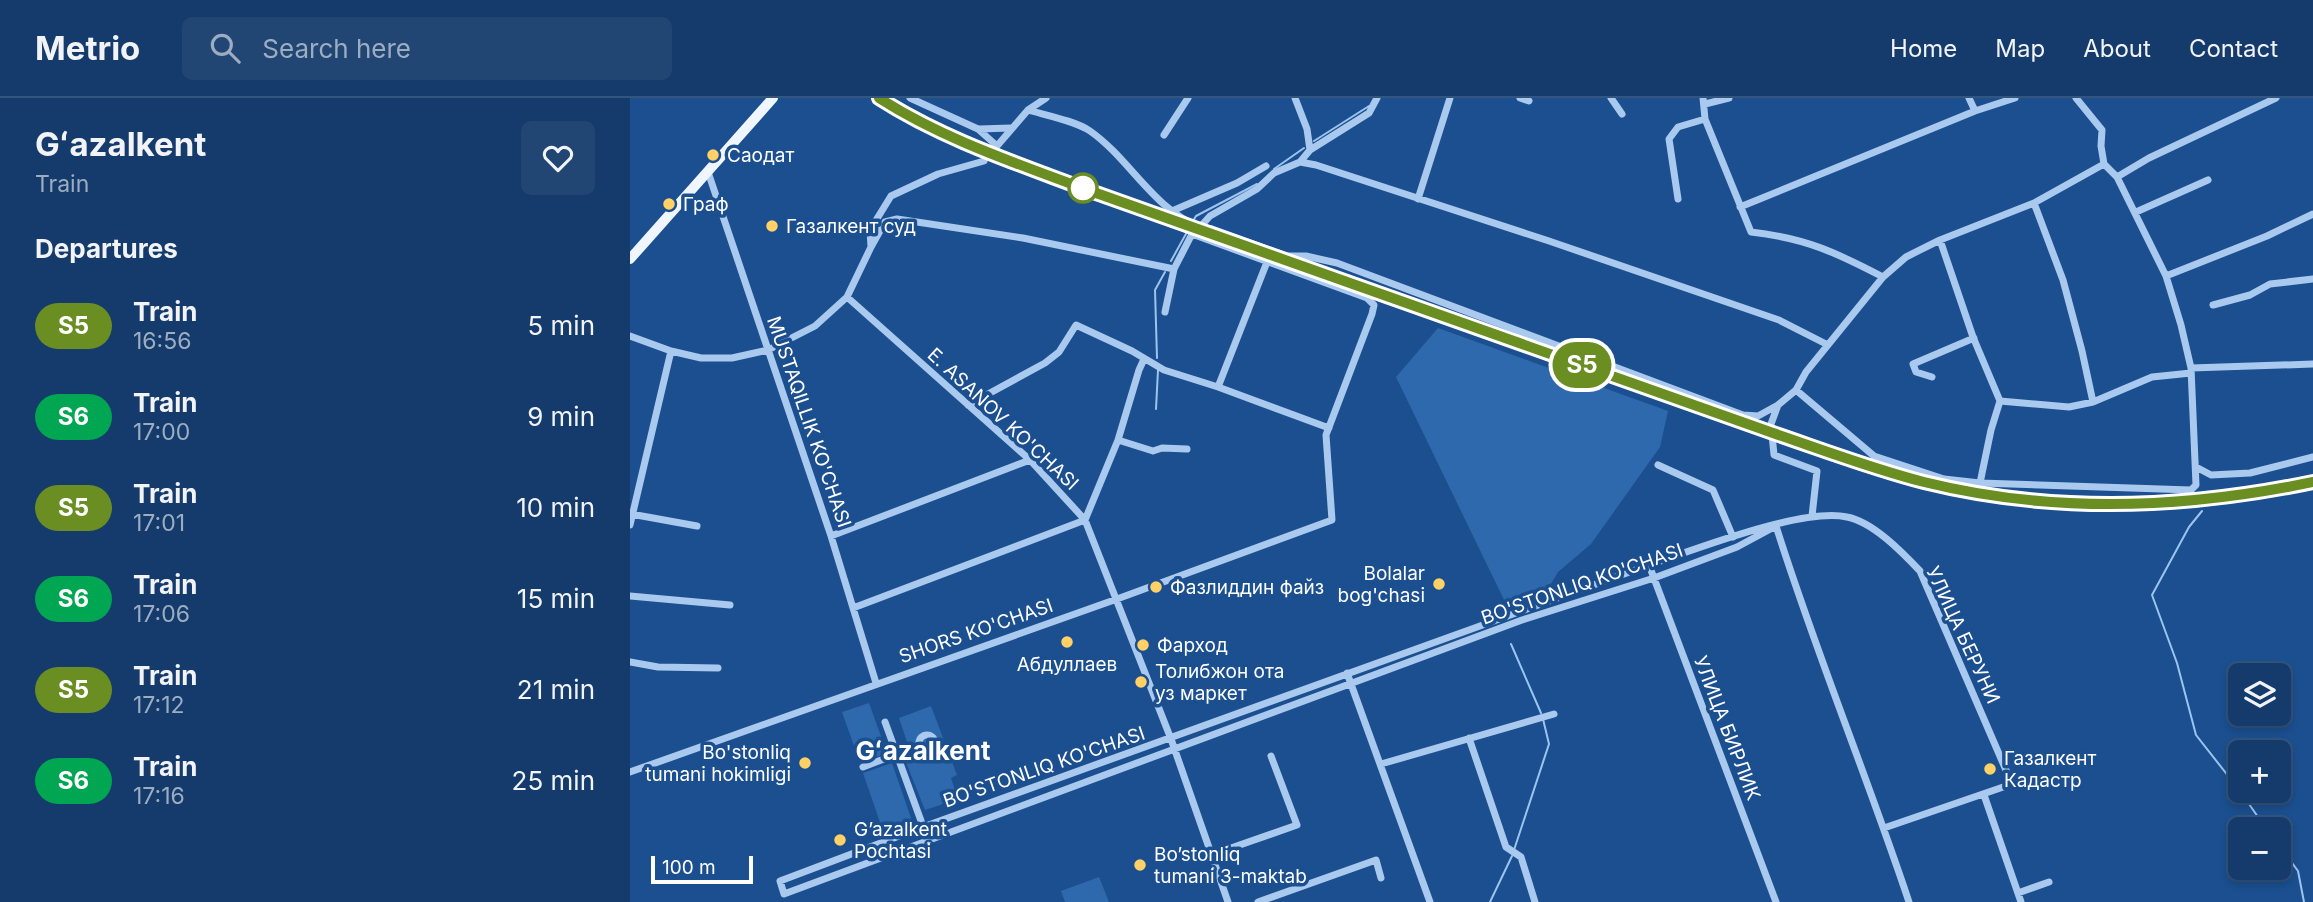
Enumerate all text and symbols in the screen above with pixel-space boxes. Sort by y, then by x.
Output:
search box [182,17,672,80]
text: Metrio [35,28,140,68]
icon: search [206,29,244,67]
text: Search here [262,33,411,64]
text: Home [1890,34,1957,63]
text: Map [1995,34,2045,63]
text: About [2083,34,2151,63]
text: Contact [2189,34,2278,63]
button: heart [521,121,595,195]
text: Gʻazalkent [35,124,206,164]
place label: Саодат [727,144,795,167]
marker: Саодат [705,147,721,163]
text: Train [35,170,89,198]
unlabelled marker [1068,173,1098,203]
place label: Граф [683,193,729,216]
marker: Граф [661,196,677,212]
place label: Газалкент суд [786,215,916,238]
marker: Газалкент суд [764,218,780,234]
text: Departures [35,233,178,264]
text: Train [133,296,197,327]
text: 5 min [527,310,595,341]
text: S5 [58,311,89,340]
street label: MUSTAQILLIK KO'CHASI [762,313,856,531]
text: 16:56 [133,327,192,355]
line badge: S5 [1550,342,1614,388]
street label: E. ASANOV KO'CHASI [923,343,1083,495]
text: S5 [1566,350,1598,379]
text: Train [133,387,197,418]
text: 9 min [527,401,595,432]
text: S6 [58,402,89,431]
text: 17:00 [133,418,190,446]
text: Train [133,478,197,509]
text: 10 min [516,492,595,523]
text: S5 [58,493,89,522]
text: 17:01 [133,509,185,537]
street label: BO'STONLIQ KO'CHASI [1478,539,1686,629]
place label: Bolalar bog'chasi [1338,562,1425,607]
street label: УЛИЦА БЕРУНИ [1921,563,2005,707]
text: Train [133,569,197,600]
place label: Фазлиддин файз [1170,576,1324,599]
marker: Bolalar bog'chasi [1431,576,1447,592]
marker: Фазлиддин файз [1148,579,1164,595]
text: 15 min [517,583,595,614]
text: S6 [58,584,89,613]
street label: SHORS KO'CHASI [896,594,1056,668]
text: 17:06 [133,600,190,628]
marker: Абдуллаев [1059,634,1075,650]
place label: Фарход [1157,634,1228,657]
marker: Фарход [1135,637,1151,653]
place label: Абдуллаев [1017,653,1117,676]
street label: УЛИЦА БИРЛИК [1689,653,1765,804]
text: Train [133,660,197,691]
place label: Толибжон ота уз маркет [1155,660,1284,705]
map controls [2228,663,2291,880]
button: layers [2228,663,2291,726]
text: 21 min [517,674,595,705]
marker: Толибжон ота уз маркет [1133,674,1149,690]
text: S5 [58,675,89,704]
text: 17:12 [133,691,185,719]
street label: BO'STONLIQ KO'CHASI [940,722,1148,812]
district label: Gʻazalkent [856,735,991,766]
button: + [2228,740,2291,803]
place label: Bo'stonliq tumani hokimligi [645,741,791,786]
place label: Газалкент Кадастр [2004,747,2096,792]
text: Train [133,751,197,782]
marker: Bo'stonliq tumani hokimligi [797,755,813,771]
marker: Газалкент Кадастр [1982,761,1998,777]
text: 25 min [512,765,595,796]
text: S6 [58,766,89,795]
text: 17:16 [133,782,185,810]
button: − [2228,817,2291,880]
place label: Gʼazalkent Pochtasi [854,818,947,863]
marker: Gʼazalkent Pochtasi [832,832,848,848]
place label: Bo’stonliq tumani 3-maktab [1154,843,1307,888]
scale bar [651,853,752,885]
text: 100 m [662,856,716,879]
marker: Bo’stonliq tumani 3-maktab [1132,857,1148,873]

